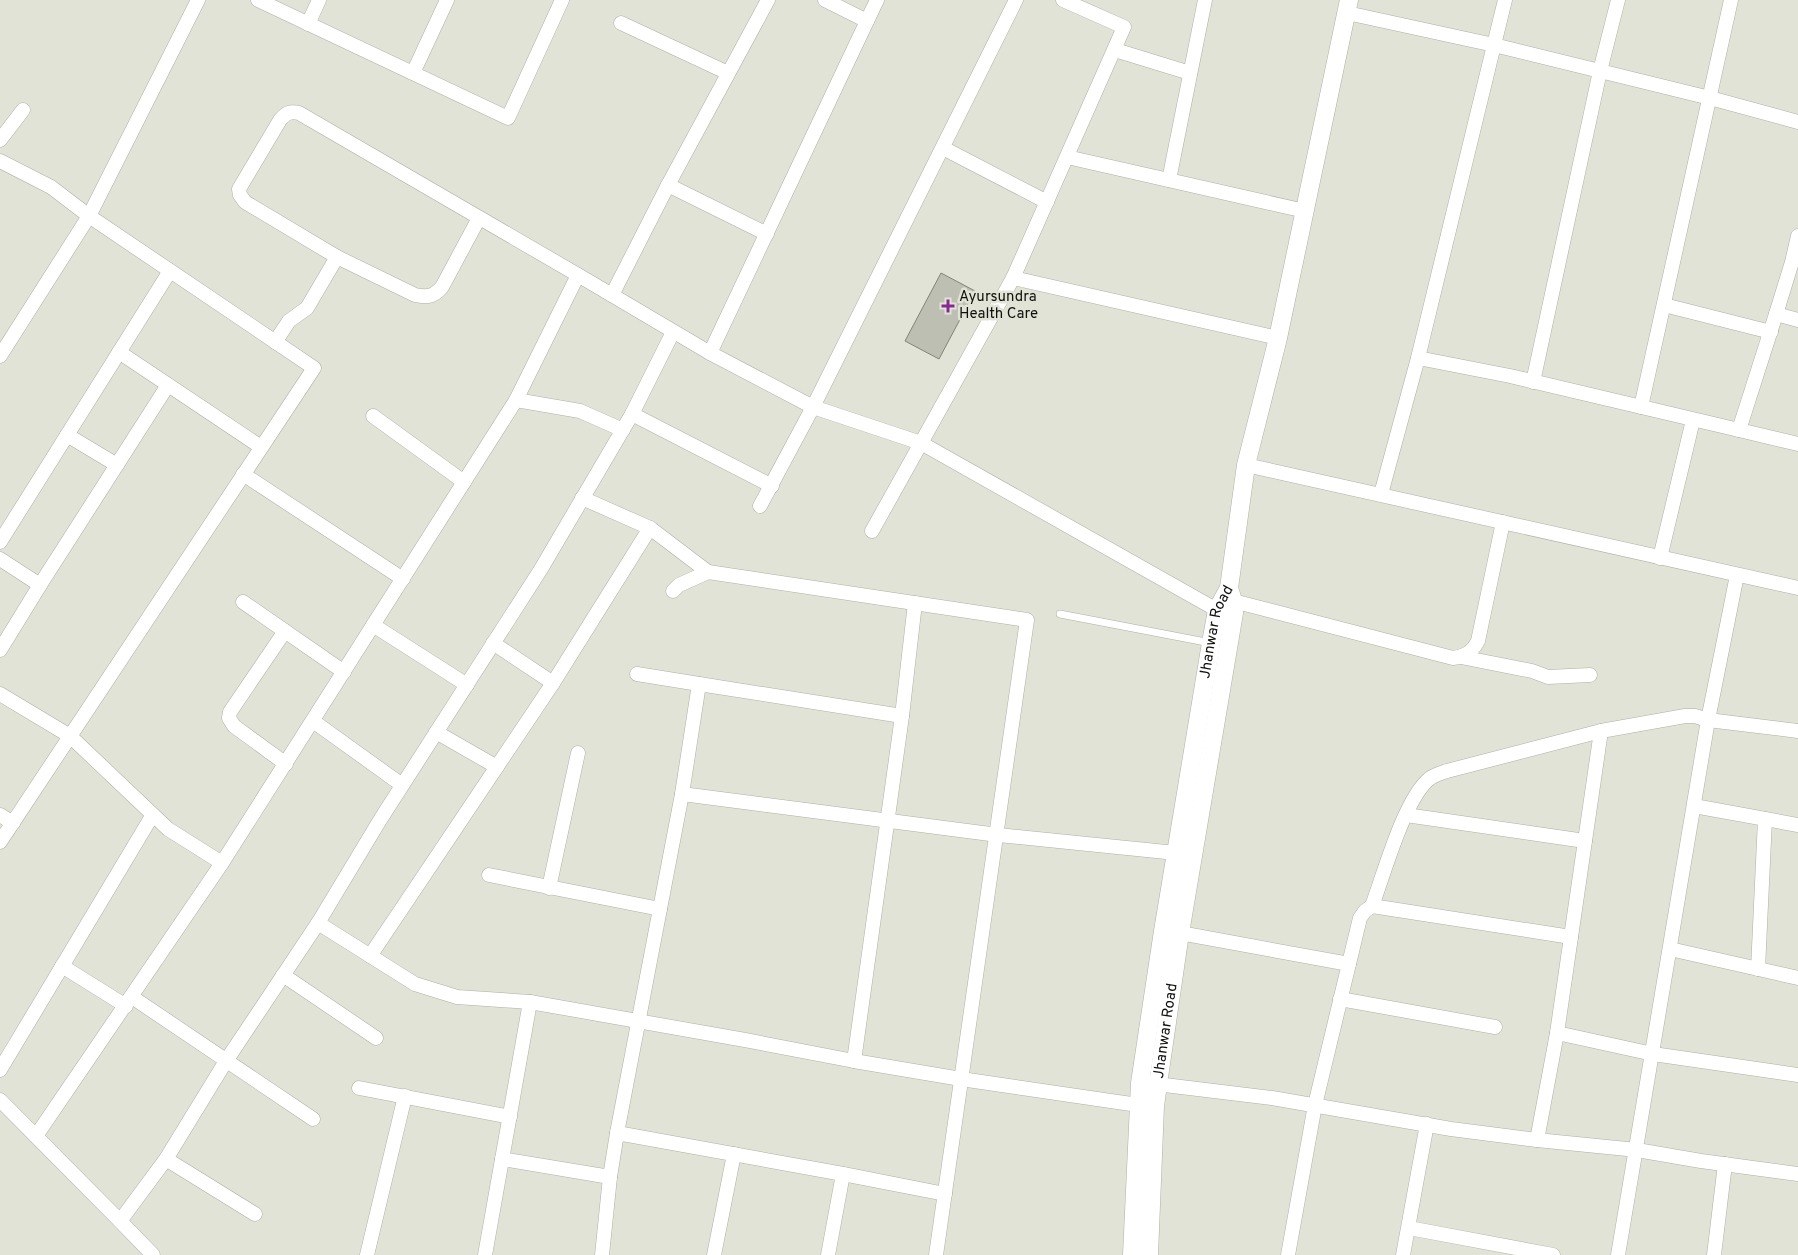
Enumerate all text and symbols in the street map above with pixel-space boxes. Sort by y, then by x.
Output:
place label: Ayursundra Health Care [959,288,1038,324]
marker: Ayursundra Health Care [941,299,955,313]
street label: Jhanwar Road [1196,582,1238,680]
street label: Jhanwar Road [1149,982,1182,1080]

